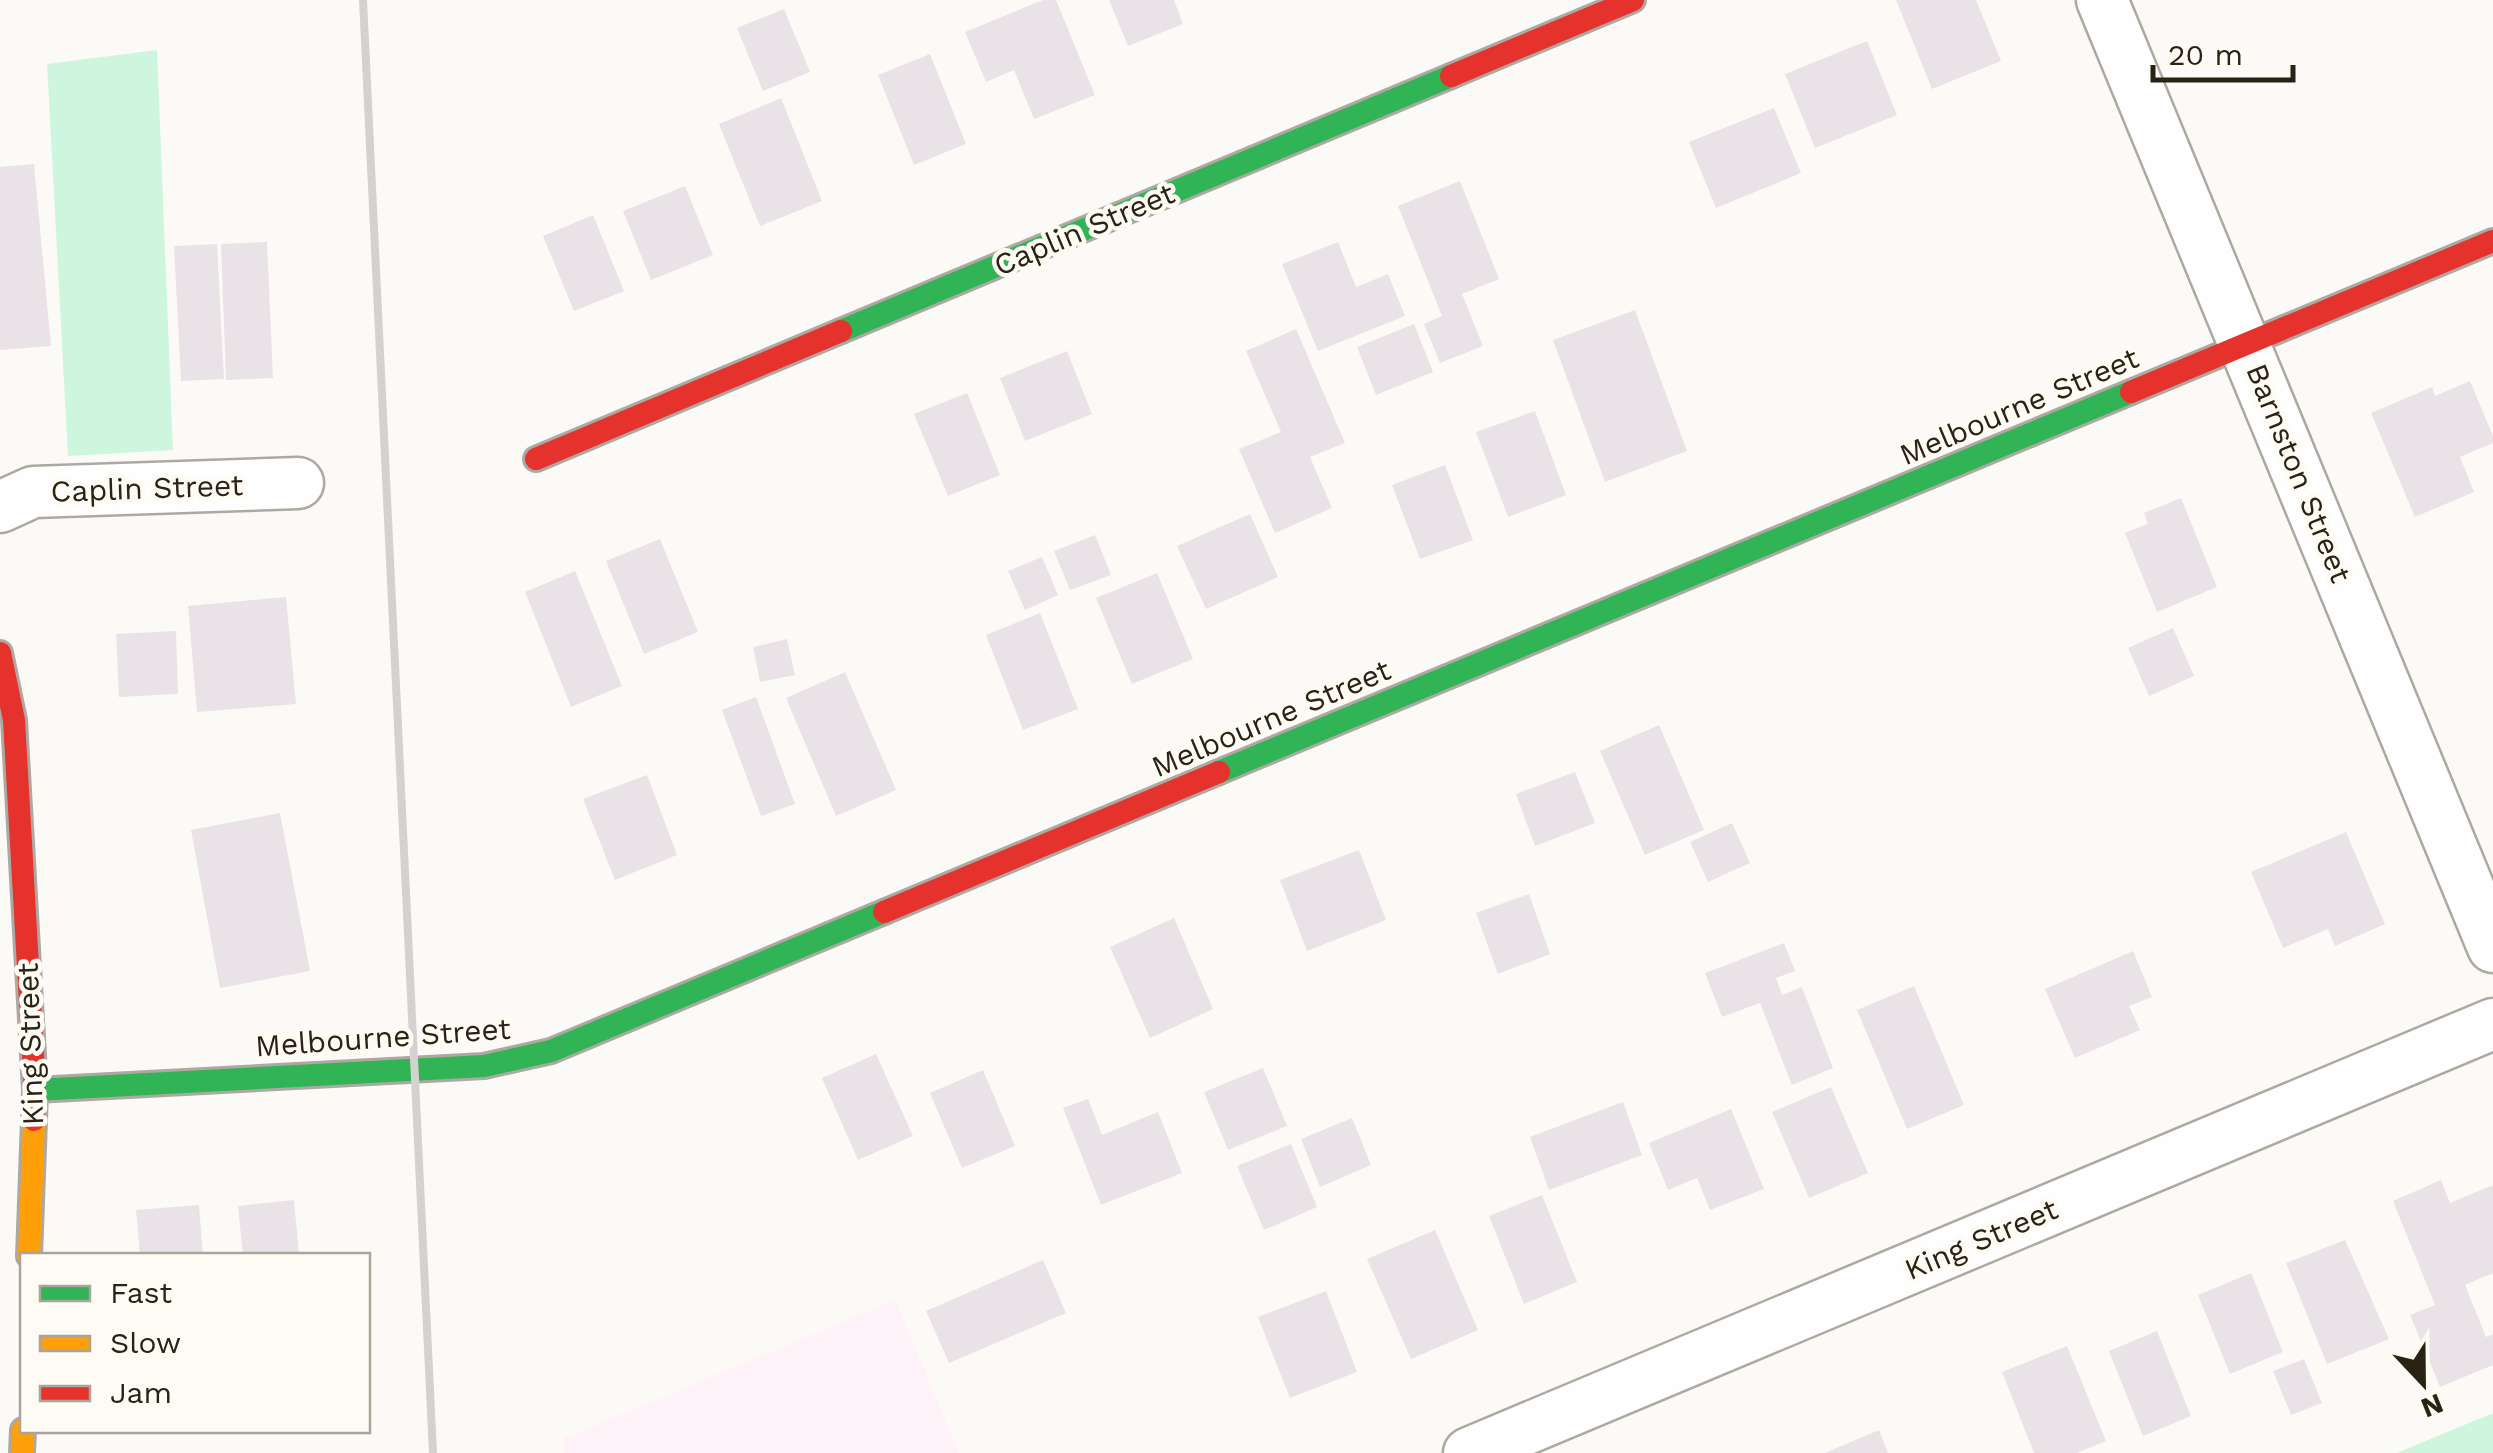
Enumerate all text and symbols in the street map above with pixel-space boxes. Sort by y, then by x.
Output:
scale bar [2153,20,2293,82]
text: 20 m [2168,37,2243,72]
street label: Caplin Street [988,175,1180,283]
street label: Melbourne Street [1894,340,2144,472]
street label: Barnston Street [2239,358,2359,588]
street label: Caplin Street [50,467,244,509]
street label: Melbourne Street [1146,652,1396,784]
street label: King Street [10,962,50,1126]
street label: Melbourne Street [254,1011,512,1063]
street label: King Street [1899,1191,2063,1287]
legend [20,1253,370,1433]
text: Fast [110,1275,173,1310]
text: Slow [110,1325,181,1360]
north arrow [2373,1333,2473,1433]
text: Jam [110,1375,172,1410]
text: N [2416,1387,2448,1425]

